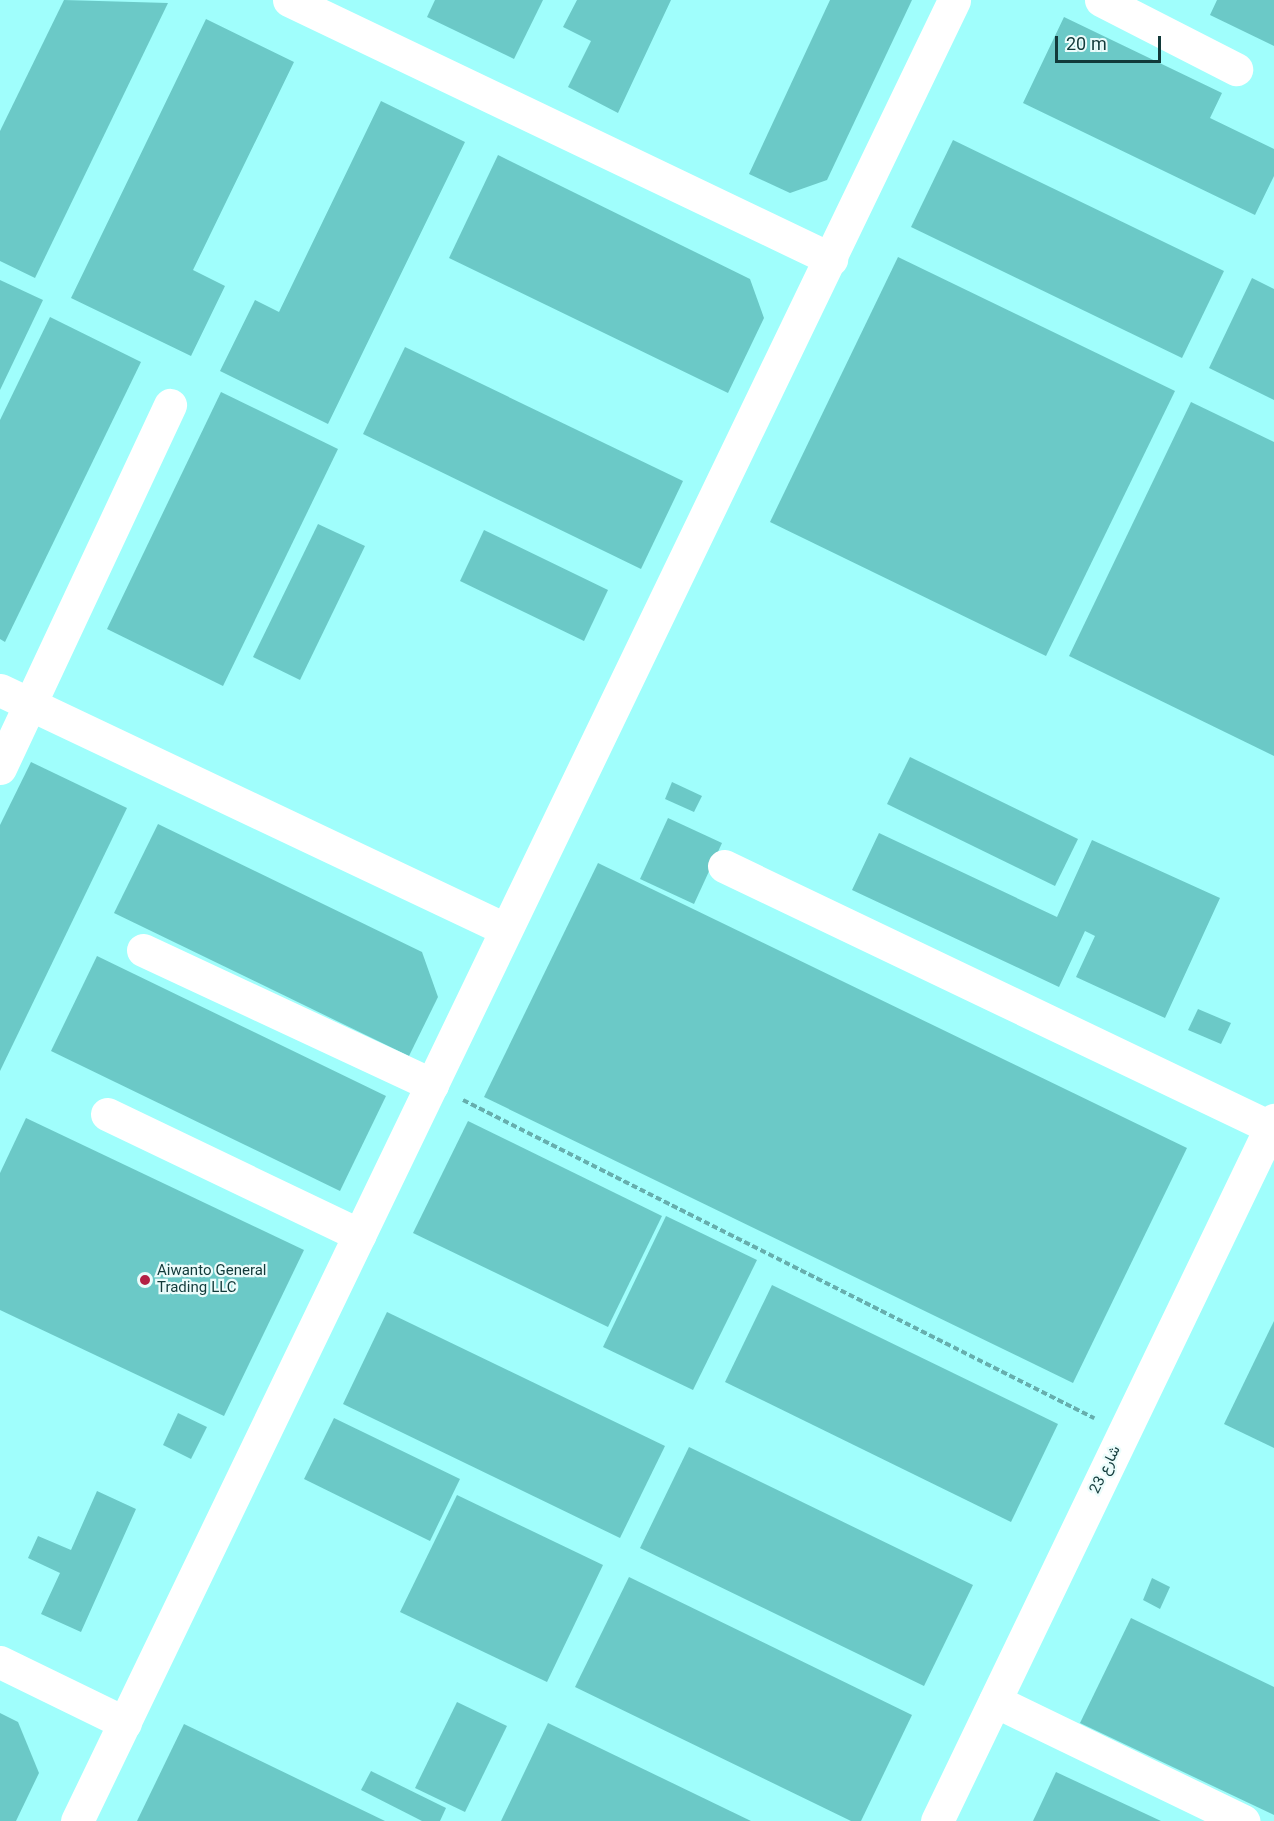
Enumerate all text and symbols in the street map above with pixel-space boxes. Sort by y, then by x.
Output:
scale bar [1058,24,1164,62]
text: 20 m [1066,32,1107,60]
place label: Aiwanto General Trading LLC [157,1262,266,1297]
marker: Aiwanto General Trading LLC [138,1273,152,1287]
street label: شارع 23 [1087,1443,1125,1497]

